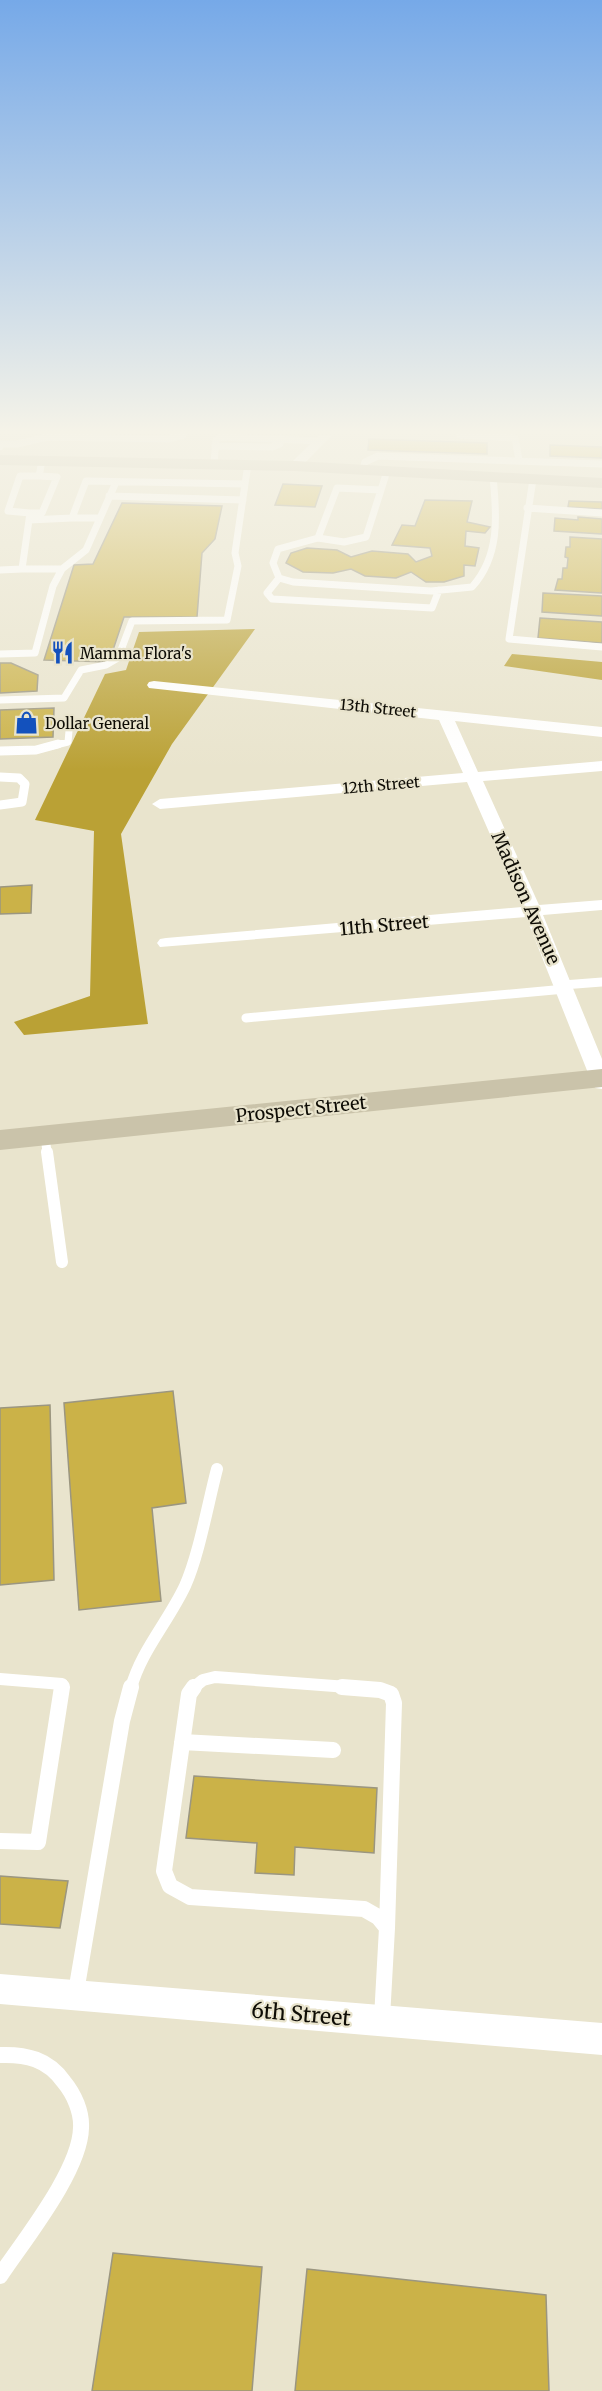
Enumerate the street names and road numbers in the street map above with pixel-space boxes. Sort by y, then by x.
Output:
street label: 13th Street [339,695,417,721]
street label: 12th Street [342,772,421,798]
street label: Madison Avenue [486,828,566,968]
street label: 11th Street [338,910,430,940]
street label: Prospect Street [234,1091,368,1127]
street label: 6th Street [250,1996,352,2032]

